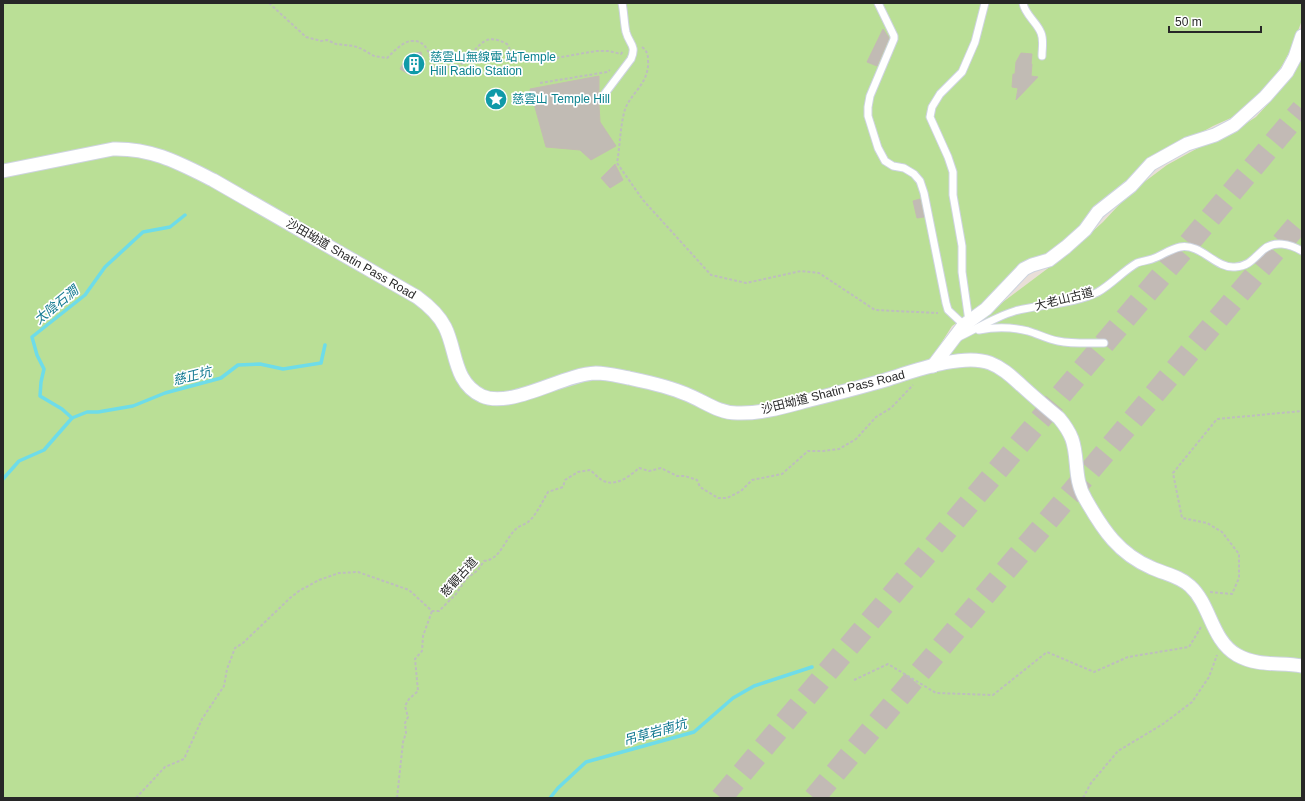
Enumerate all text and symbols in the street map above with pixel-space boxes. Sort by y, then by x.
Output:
scale bar [1169,8,1261,34]
text: 50 m [1175,15,1202,29]
place label: 慈雲山無線電 站Temple Hill Radio Station [430,50,556,78]
building icon: 慈雲山無線電 站Temple Hill Radio Station [401,51,427,77]
place icon: 慈雲山 Temple Hill [483,86,509,112]
place label: 慈雲山 Temple Hill [512,92,610,106]
street label: 沙田坳道 Shatin Pass Road [284,216,418,302]
water label: 太陰石澗 [31,282,82,327]
street label: 大老山古道 [1033,285,1095,313]
water label: 慈正坑 [171,364,215,388]
street label: 沙田坳道 Shatin Pass Road [760,367,906,417]
street label: 慈觀古道 [438,554,480,600]
water label: 吊草岩南坑 [622,715,690,748]

